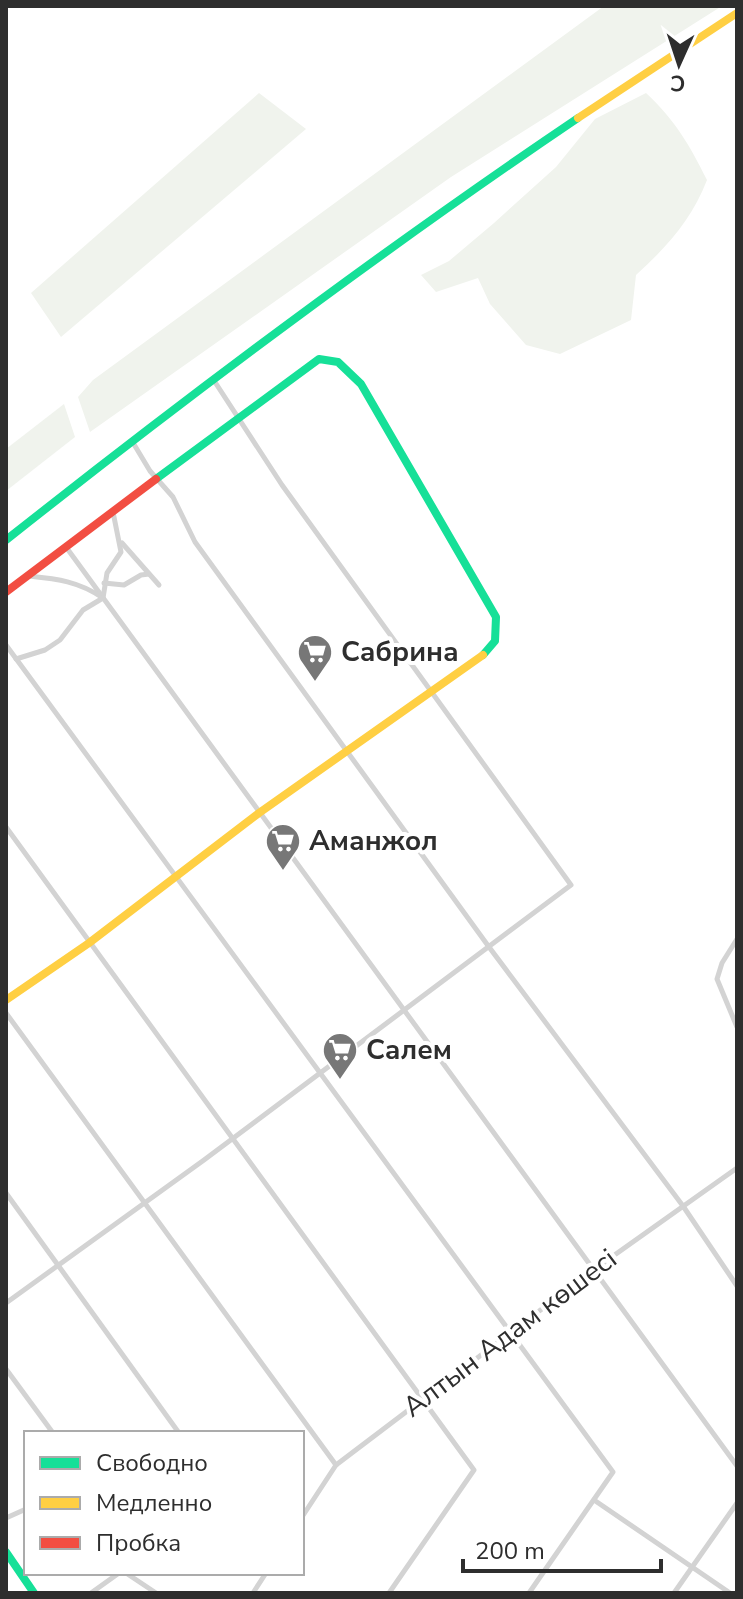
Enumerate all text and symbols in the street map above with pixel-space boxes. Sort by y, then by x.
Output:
north arrow [639,24,719,104]
text: С [670,68,686,98]
supermarket icon: Сабрина [296,633,334,683]
place label: Сабрина [341,633,459,671]
supermarket icon: Аманжол [264,822,302,872]
place label: Аманжол [309,822,438,860]
supermarket icon: Салем [321,1031,359,1081]
place label: Салем [366,1031,452,1069]
street label: Алтын Адам көшесі [395,1240,625,1426]
legend [24,1431,304,1575]
text: Свободно [96,1447,208,1479]
text: Медленно [96,1487,212,1519]
scale bar [463,1523,661,1573]
text: Пробка [96,1527,181,1559]
text: 200 m [475,1535,545,1567]

